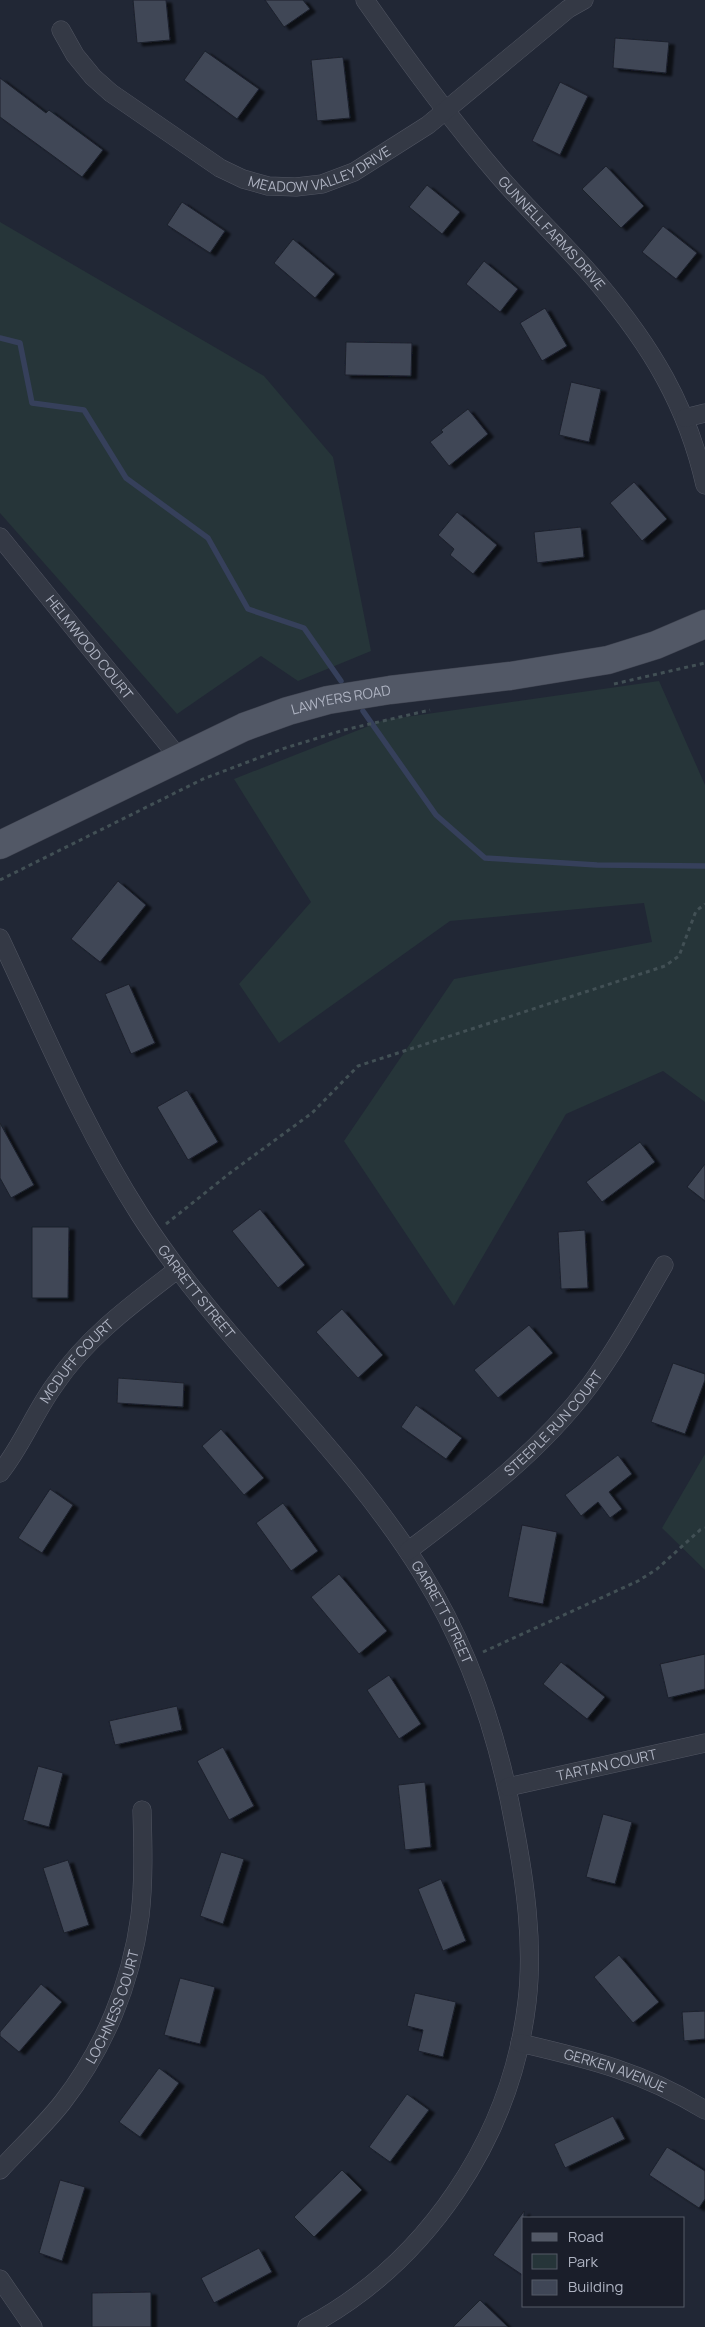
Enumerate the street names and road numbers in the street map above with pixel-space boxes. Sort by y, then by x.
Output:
street label: MEADOW VALLEY DRIVE [246,141,394,196]
street label: GUNNELL FARMS DRIVE [494,172,610,294]
street label: HELMWOOD COURT [42,591,138,704]
street label: LAWYERS ROAD [289,680,392,719]
street label: GARRETT STREET [154,1241,240,1343]
street label: MCDUFF COURT [35,1314,118,1407]
street label: STEEPLE RUN COURT [500,1366,607,1480]
street label: GARRETT STREET [407,1557,478,1667]
street label: TARTAN COURT [554,1744,659,1785]
street label: LOCHNESS COURT [81,1947,143,2067]
street label: GERKEN AVENUE [562,2044,670,2097]

